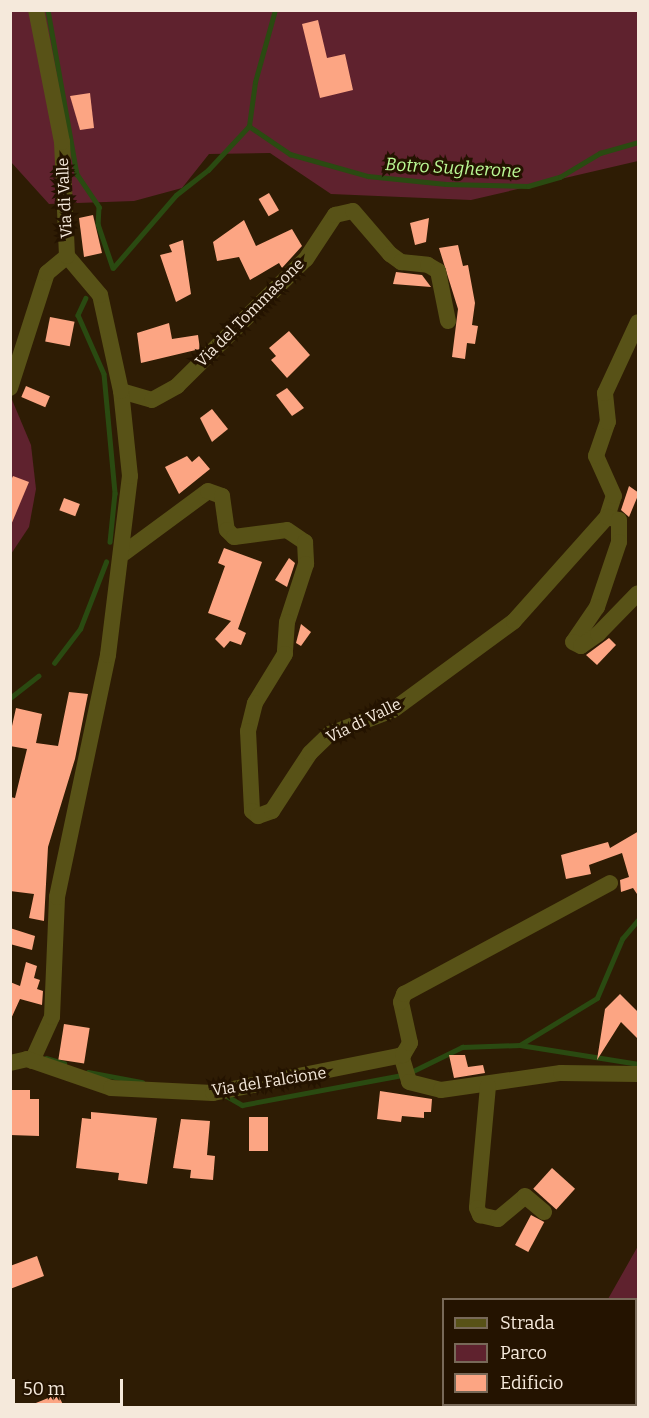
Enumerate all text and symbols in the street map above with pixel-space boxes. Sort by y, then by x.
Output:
water label: Botro Sugherone [385,154,521,182]
street label: Via di Valle [53,157,77,239]
street label: Via del Tommasone [192,255,308,371]
street label: Via di Valle [323,695,405,747]
street label: Via del Falcione [210,1063,328,1101]
legend [442,1298,637,1406]
text: Strada [500,1312,555,1334]
text: Parco [500,1342,547,1364]
scale bar [15,1367,126,1405]
text: Edificio [500,1372,563,1394]
text: 50 m [23,1378,65,1400]

